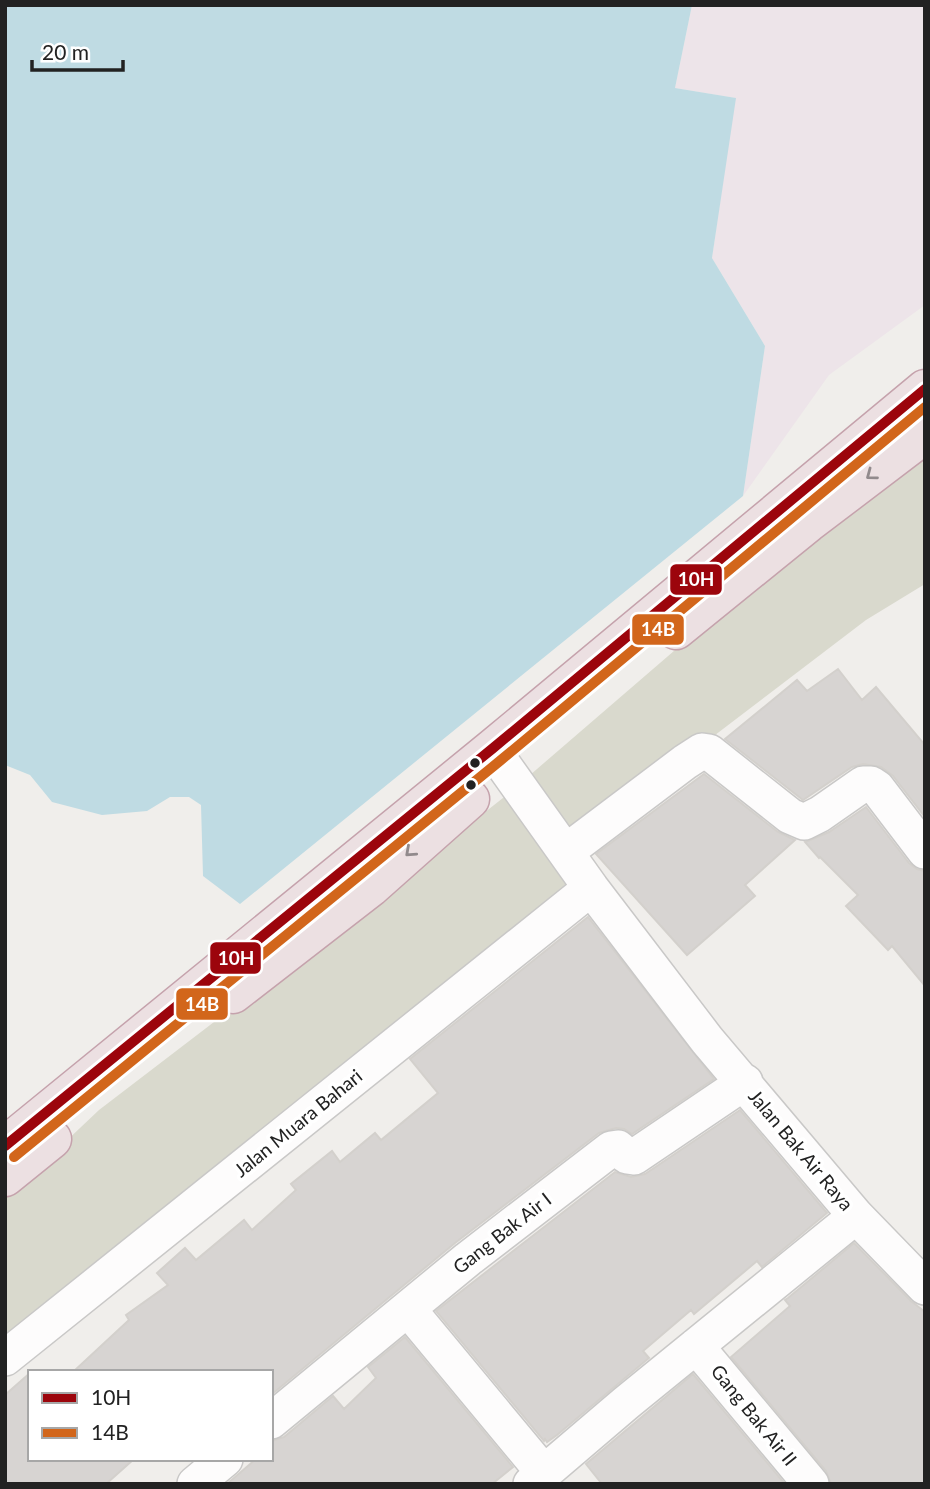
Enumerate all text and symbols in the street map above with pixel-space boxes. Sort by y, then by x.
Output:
scale bar [32,28,122,72]
text: 20 m [42,39,89,64]
one-way arrow [866,467,878,480]
line badge: 10H [669,563,723,596]
text: 10H [678,567,714,590]
line badge: 14B [631,613,685,646]
text: 14B [641,617,675,640]
unlabelled marker [468,756,482,770]
unlabelled marker [464,778,478,792]
one-way arrow [406,844,419,857]
line badge: 10H [209,941,262,975]
text: 10H [218,946,254,969]
line badge: 14B [175,987,229,1021]
text: 14B [185,992,219,1015]
street label: Jalan Muara Bahari [229,1064,366,1181]
street label: Jalan Bak Air Raya [744,1085,859,1215]
street label: Gang Bak Air I [448,1187,555,1278]
street label: Gang Bak Air II [707,1359,802,1470]
legend [28,1370,273,1461]
text: 10H [91,1384,131,1409]
text: 14B [91,1419,129,1444]

